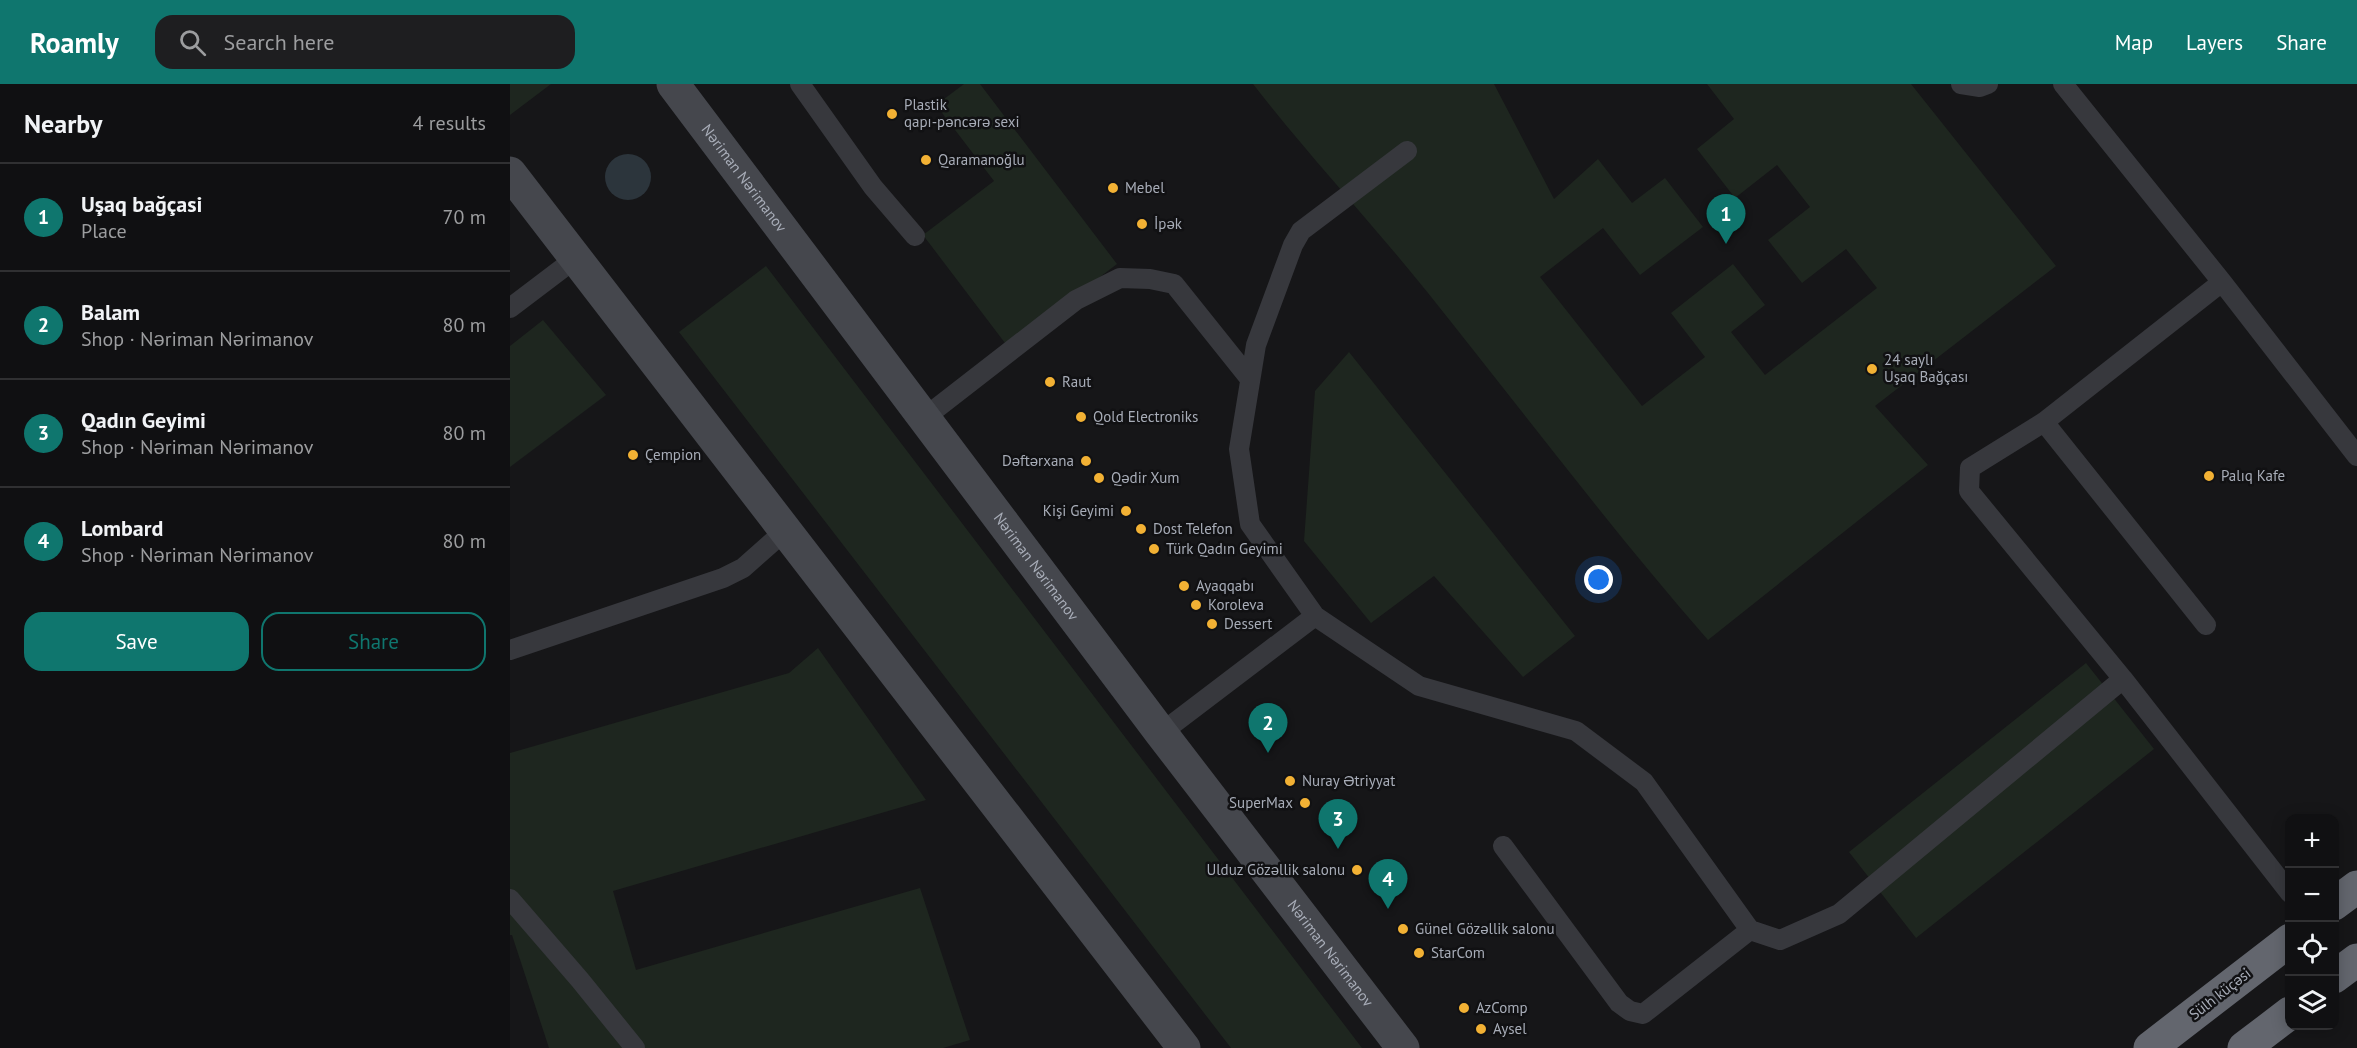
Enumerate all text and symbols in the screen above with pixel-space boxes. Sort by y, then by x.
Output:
search box [155,15,575,69]
text: Roamly [30,24,119,61]
icon: search [176,26,209,59]
text: Search here [224,28,335,56]
text: Map [2115,29,2153,56]
text: Layers [2186,29,2243,56]
text: Share [2276,29,2327,56]
place label: Plastik qapı-pəncərə sexi [904,95,1020,131]
text: Nearby [24,107,102,140]
marker: Plastik qapı-pəncərə sexi [885,107,899,121]
text: 4 results [413,110,486,136]
street label: Nəriman Nərimanov [698,120,791,236]
place label: Qaramanoğlu [938,150,1025,169]
marker: Qaramanoğlu [919,153,933,167]
place label: Mebel [1125,178,1165,197]
marker: Mebel [1106,181,1120,195]
text: Uşaq bağçasi [81,190,203,218]
pin: 1 [1706,194,1746,244]
text: 1 [38,204,49,230]
text: 70 m [443,204,486,230]
place label: İpək [1154,214,1183,233]
marker: İpək [1135,217,1149,231]
text: Place [81,218,127,244]
text: Balam [81,298,140,326]
text: 2 [38,312,49,338]
text: 80 m [443,312,486,338]
text: Shop · Nəriman Nərimanov [81,326,313,352]
place label: 24 saylı Uşaq Bağçası [1884,350,1968,386]
marker: 24 saylı Uşaq Bağçası [1865,362,1879,376]
place label: Raut [1062,372,1091,391]
marker: Raut [1043,375,1057,389]
text: Qadın Geyimi [81,406,206,434]
place label: Qold Electroniks [1093,407,1198,426]
marker: Qold Electroniks [1074,410,1088,424]
text: 3 [38,420,49,446]
text: 80 m [443,420,486,446]
text: Shop · Nəriman Nərimanov [81,434,313,460]
place label: Çempion [645,445,701,464]
marker: Çempion [626,448,640,462]
place label: Dəftərxana [1002,451,1074,470]
marker: Dəftərxana [1079,454,1093,468]
place label: Palıq Kafe [2221,466,2285,485]
place label: Qədir Xum [1111,468,1179,487]
marker: Palıq Kafe [2202,469,2216,483]
marker: Qədir Xum [1092,471,1106,485]
place label: Kişi Geyimi [1043,501,1114,520]
marker: Kişi Geyimi [1119,504,1133,518]
street label: Nəriman Nərimanov [990,509,1084,625]
text: Lombard [81,514,163,542]
place label: Dost Telefon [1153,519,1233,538]
marker: Dost Telefon [1134,522,1148,536]
text: 4 [38,528,49,554]
text: 80 m [443,528,486,554]
place label: Türk Qadın Geyimi [1166,539,1283,558]
text: Shop · Nəriman Nərimanov [81,542,313,568]
marker: Türk Qadın Geyimi [1147,542,1161,556]
your location [1584,565,1613,594]
place label: Ayaqqabı [1196,576,1254,595]
marker: Ayaqqabı [1177,579,1191,593]
place label: Koroleva [1208,595,1264,614]
marker: Koroleva [1189,598,1203,612]
button: Save [24,612,249,671]
button: Share [261,612,486,671]
place label: Dessert [1224,614,1272,633]
marker: Dessert [1205,617,1219,631]
pin: 2 [1248,704,1287,753]
place label: Nuray Ətriyyat [1302,771,1395,790]
marker: Nuray Ətriyyat [1283,774,1297,788]
place label: SuperMax [1229,793,1293,812]
marker: SuperMax [1298,796,1312,810]
pin: 3 [1318,800,1358,849]
map controls [2285,814,2339,1030]
button: + [2285,814,2339,868]
place label: Ulduz Gözəllik salonu [1206,860,1345,879]
pin: 4 [1368,860,1408,909]
marker: Ulduz Gözəllik salonu [1350,863,1364,877]
button: − [2285,868,2339,922]
street label: Nəriman Nərimanov [1284,896,1378,1011]
place label: Günel Gözəllik salonu [1415,919,1555,938]
marker: Günel Gözəllik salonu [1396,922,1410,936]
button: locate [2285,922,2339,976]
place label: StarCom [1431,943,1485,962]
marker: StarCom [1412,946,1426,960]
street label: Sülh küçəsi [2185,964,2254,1024]
button: layers [2285,976,2339,1030]
place label: AzComp [1476,998,1528,1017]
marker: AzComp [1457,1001,1471,1015]
place label: Aysel [1493,1019,1527,1038]
marker: Aysel [1474,1022,1488,1036]

